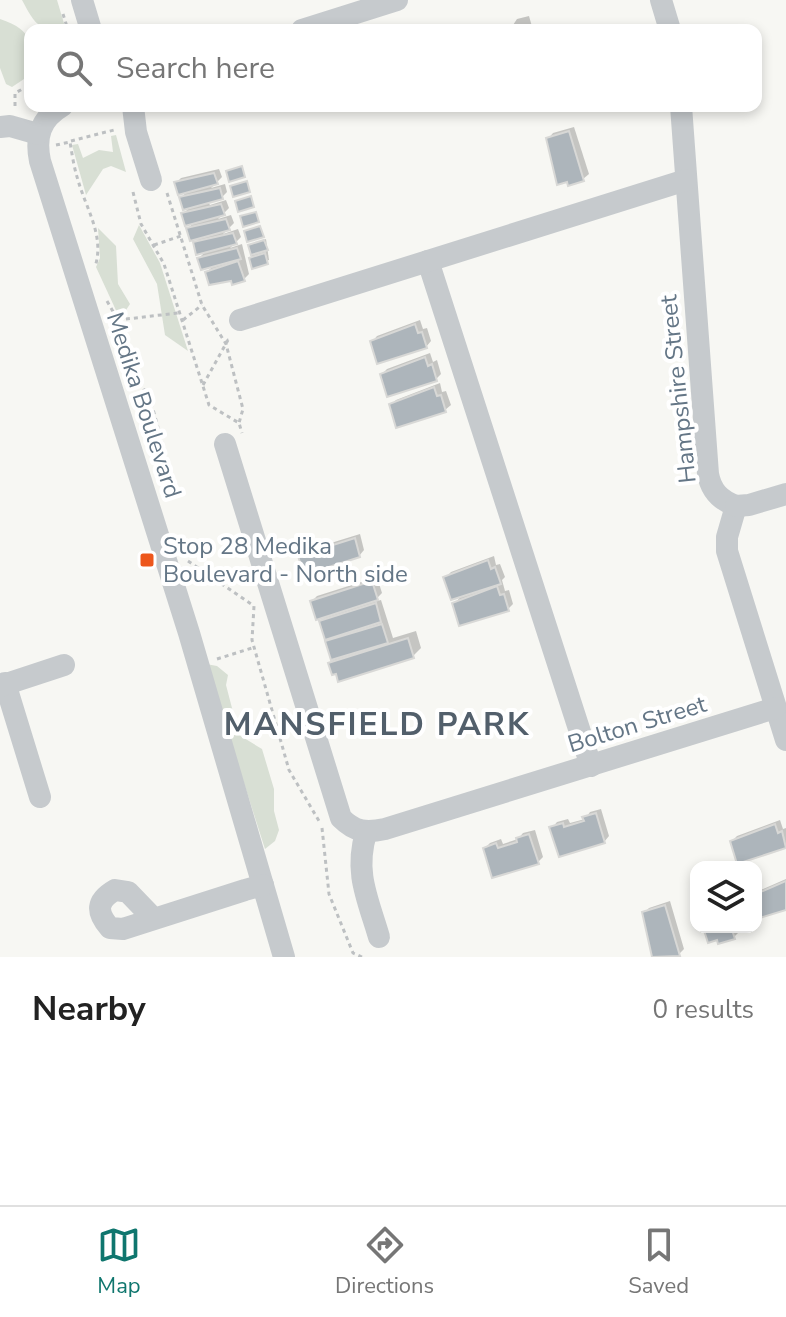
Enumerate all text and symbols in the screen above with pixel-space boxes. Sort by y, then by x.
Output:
search box [24,24,762,112]
icon: search [52,46,96,90]
text: Search here [116,48,275,89]
street label: Hampshire Street [652,293,704,485]
street label: Medika Boulevard [99,308,189,502]
place label: Stop 28 Medika Boulevard - North side [163,530,408,590]
marker: Stop 28 Medika Boulevard - North side [138,551,156,569]
street label: Bolton Street [564,688,711,760]
district label: MANSFIELD PARK [224,703,530,746]
map controls [690,861,762,933]
button: layers [690,861,762,933]
text: Nearby [32,986,146,1032]
text: 0 results [653,992,754,1027]
tab: Map [97,1223,141,1301]
tab: Directions [335,1223,434,1301]
tab: Saved [628,1223,689,1301]

